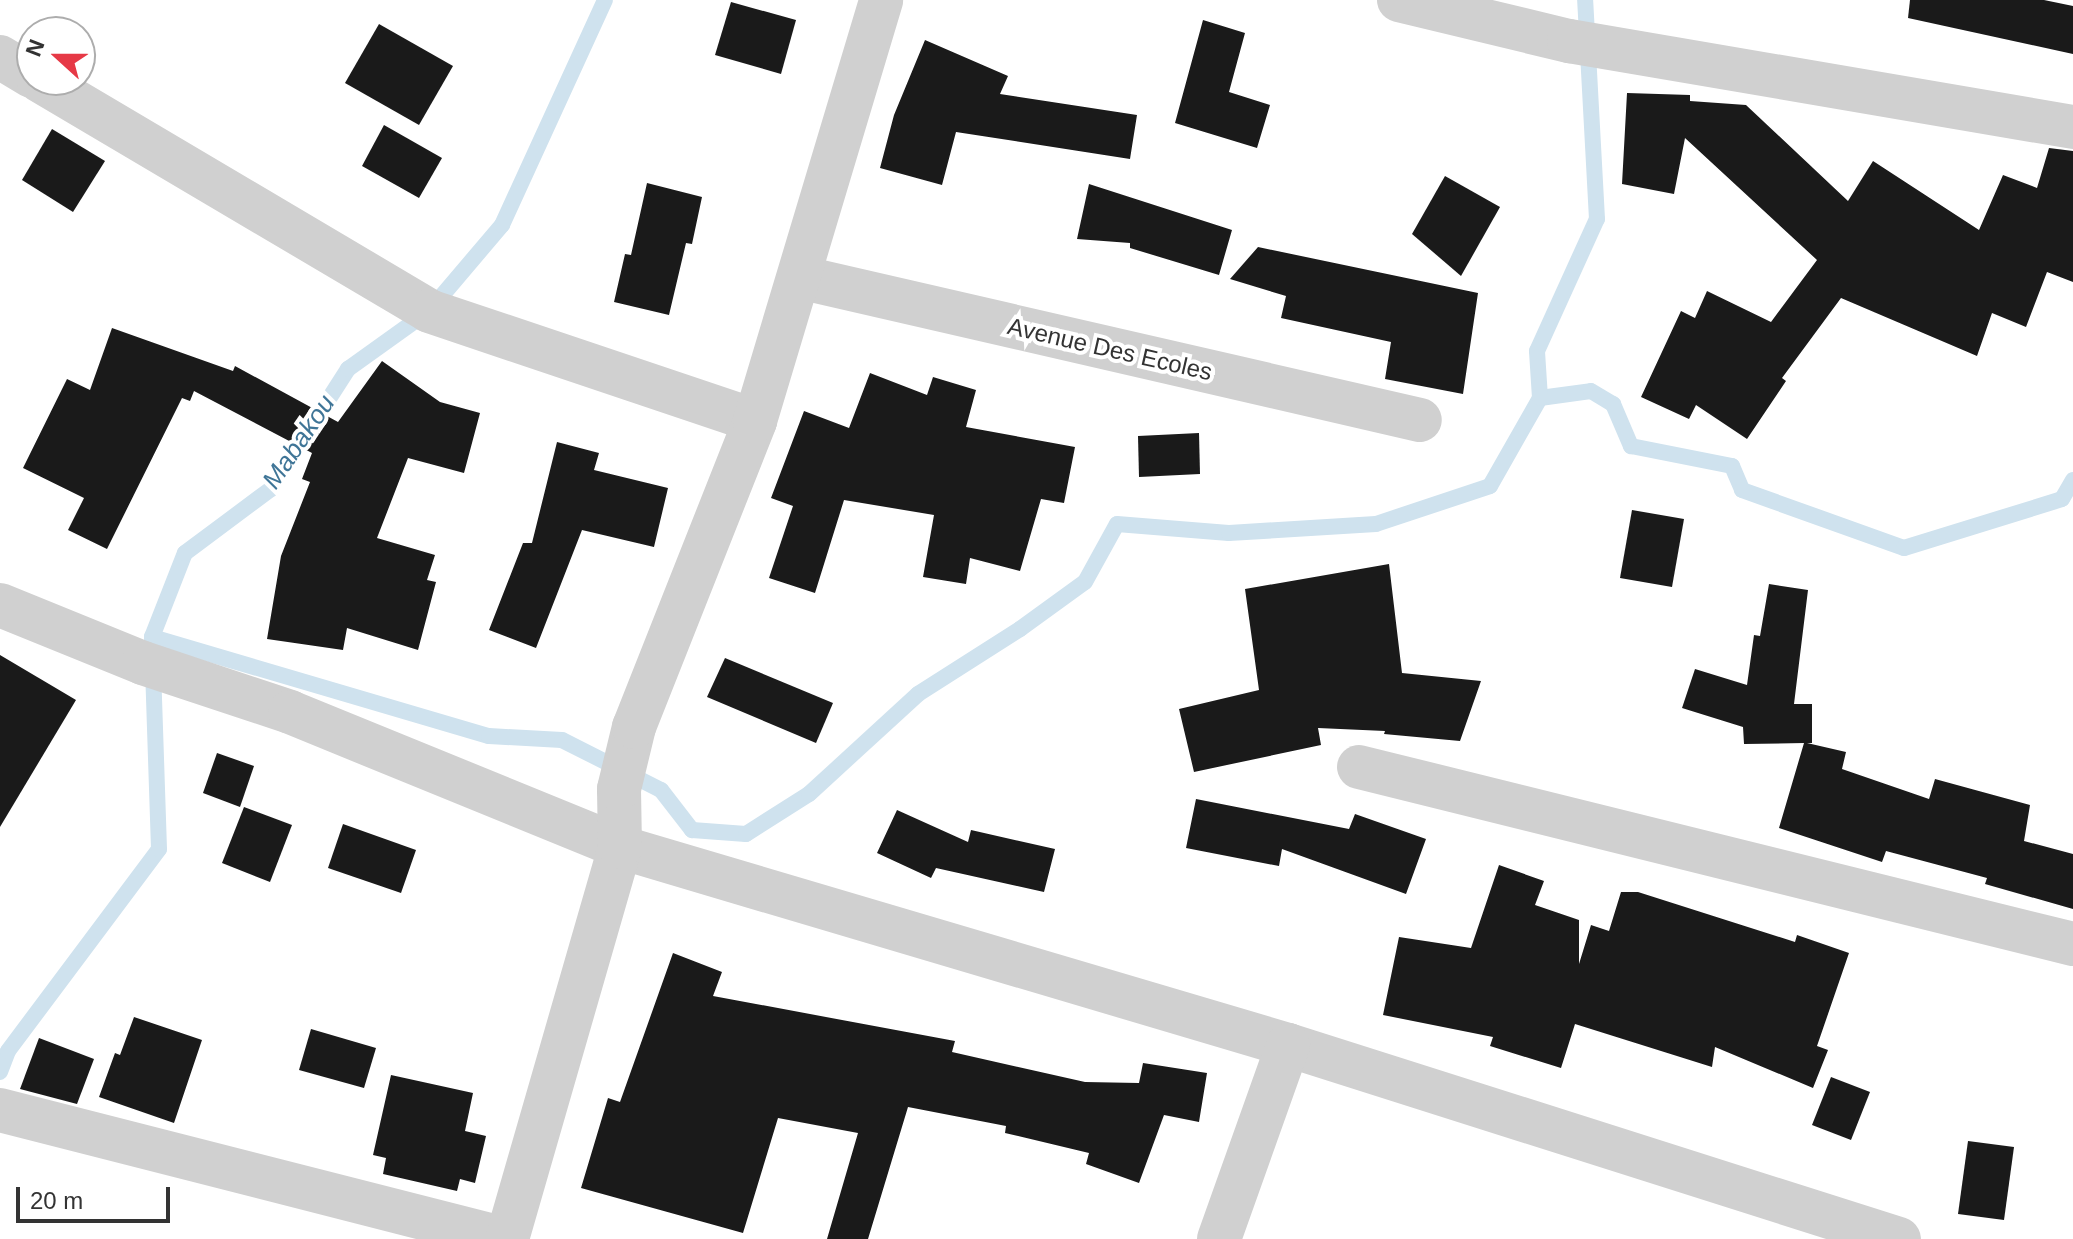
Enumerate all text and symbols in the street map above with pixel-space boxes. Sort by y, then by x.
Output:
north arrow [16,16,96,96]
text: N [20,36,50,60]
street label: Avenue Des Ecoles [1005,311,1215,387]
water label: Mabakou [256,389,342,495]
scale bar [20,1171,174,1221]
text: 20 m [30,1187,83,1214]

